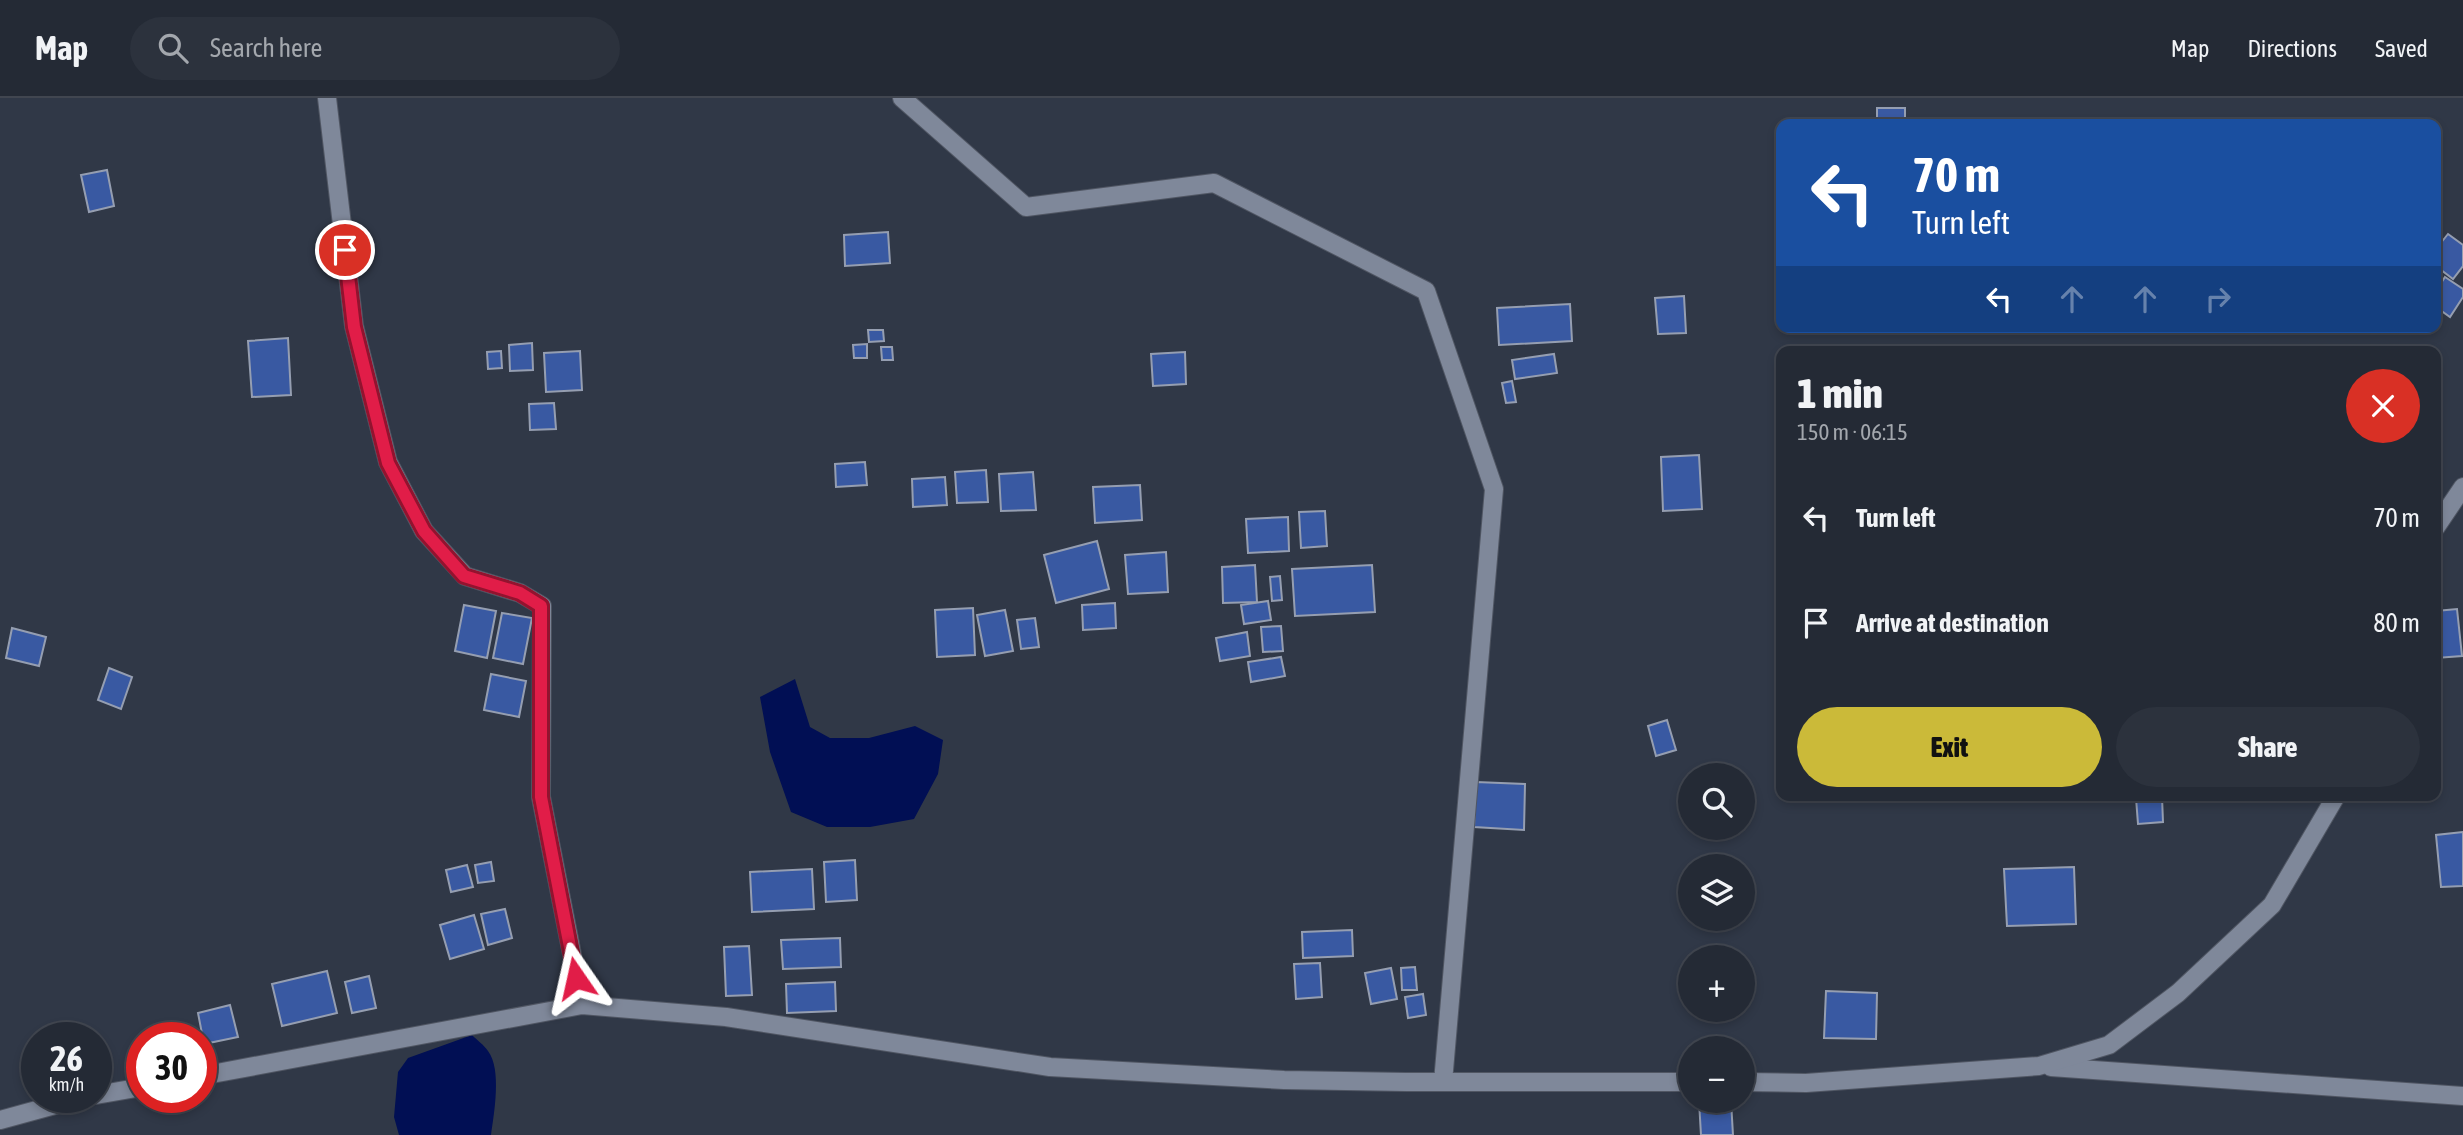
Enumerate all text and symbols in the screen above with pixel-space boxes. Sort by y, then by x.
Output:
search box [130,17,620,80]
text: Map [35,29,88,67]
icon: search [154,29,192,67]
text: Search here [210,33,322,63]
text: Map [2171,35,2209,62]
text: Directions [2247,35,2337,62]
text: Saved [2375,35,2428,62]
text: 70 m [1912,146,2000,202]
icon: left [1797,147,1888,238]
text: Turn left [1912,204,2010,241]
pin [315,220,375,280]
icon: arrive [326,231,364,269]
icon: left [1980,280,2018,318]
icon: ahead [2053,280,2091,318]
icon: ahead [2126,280,2164,318]
icon: right [2199,280,2237,318]
text: 1 min [1797,369,1883,417]
button: close [2346,369,2420,443]
text: 150 m · 06:15 [1797,419,1908,445]
icon: left [1797,499,1835,537]
text: Turn left [1856,503,1936,533]
text: 70 m [2373,503,2420,533]
icon: arrive [1797,604,1835,642]
text: Arrive at destination [1856,608,2049,638]
text: 80 m [2373,608,2420,638]
button: Exit [1797,707,2102,787]
button: Share [2116,707,2420,787]
map controls [1678,763,1755,1113]
button: search [1678,763,1755,840]
button: layers [1678,854,1755,931]
position arrow [539,941,613,1015]
button: + [1678,945,1755,1022]
speed limit sign: 30 [126,1022,217,1113]
button: − [1678,1036,1755,1113]
text: 26 [50,1038,83,1078]
text: km/h [49,1074,84,1095]

